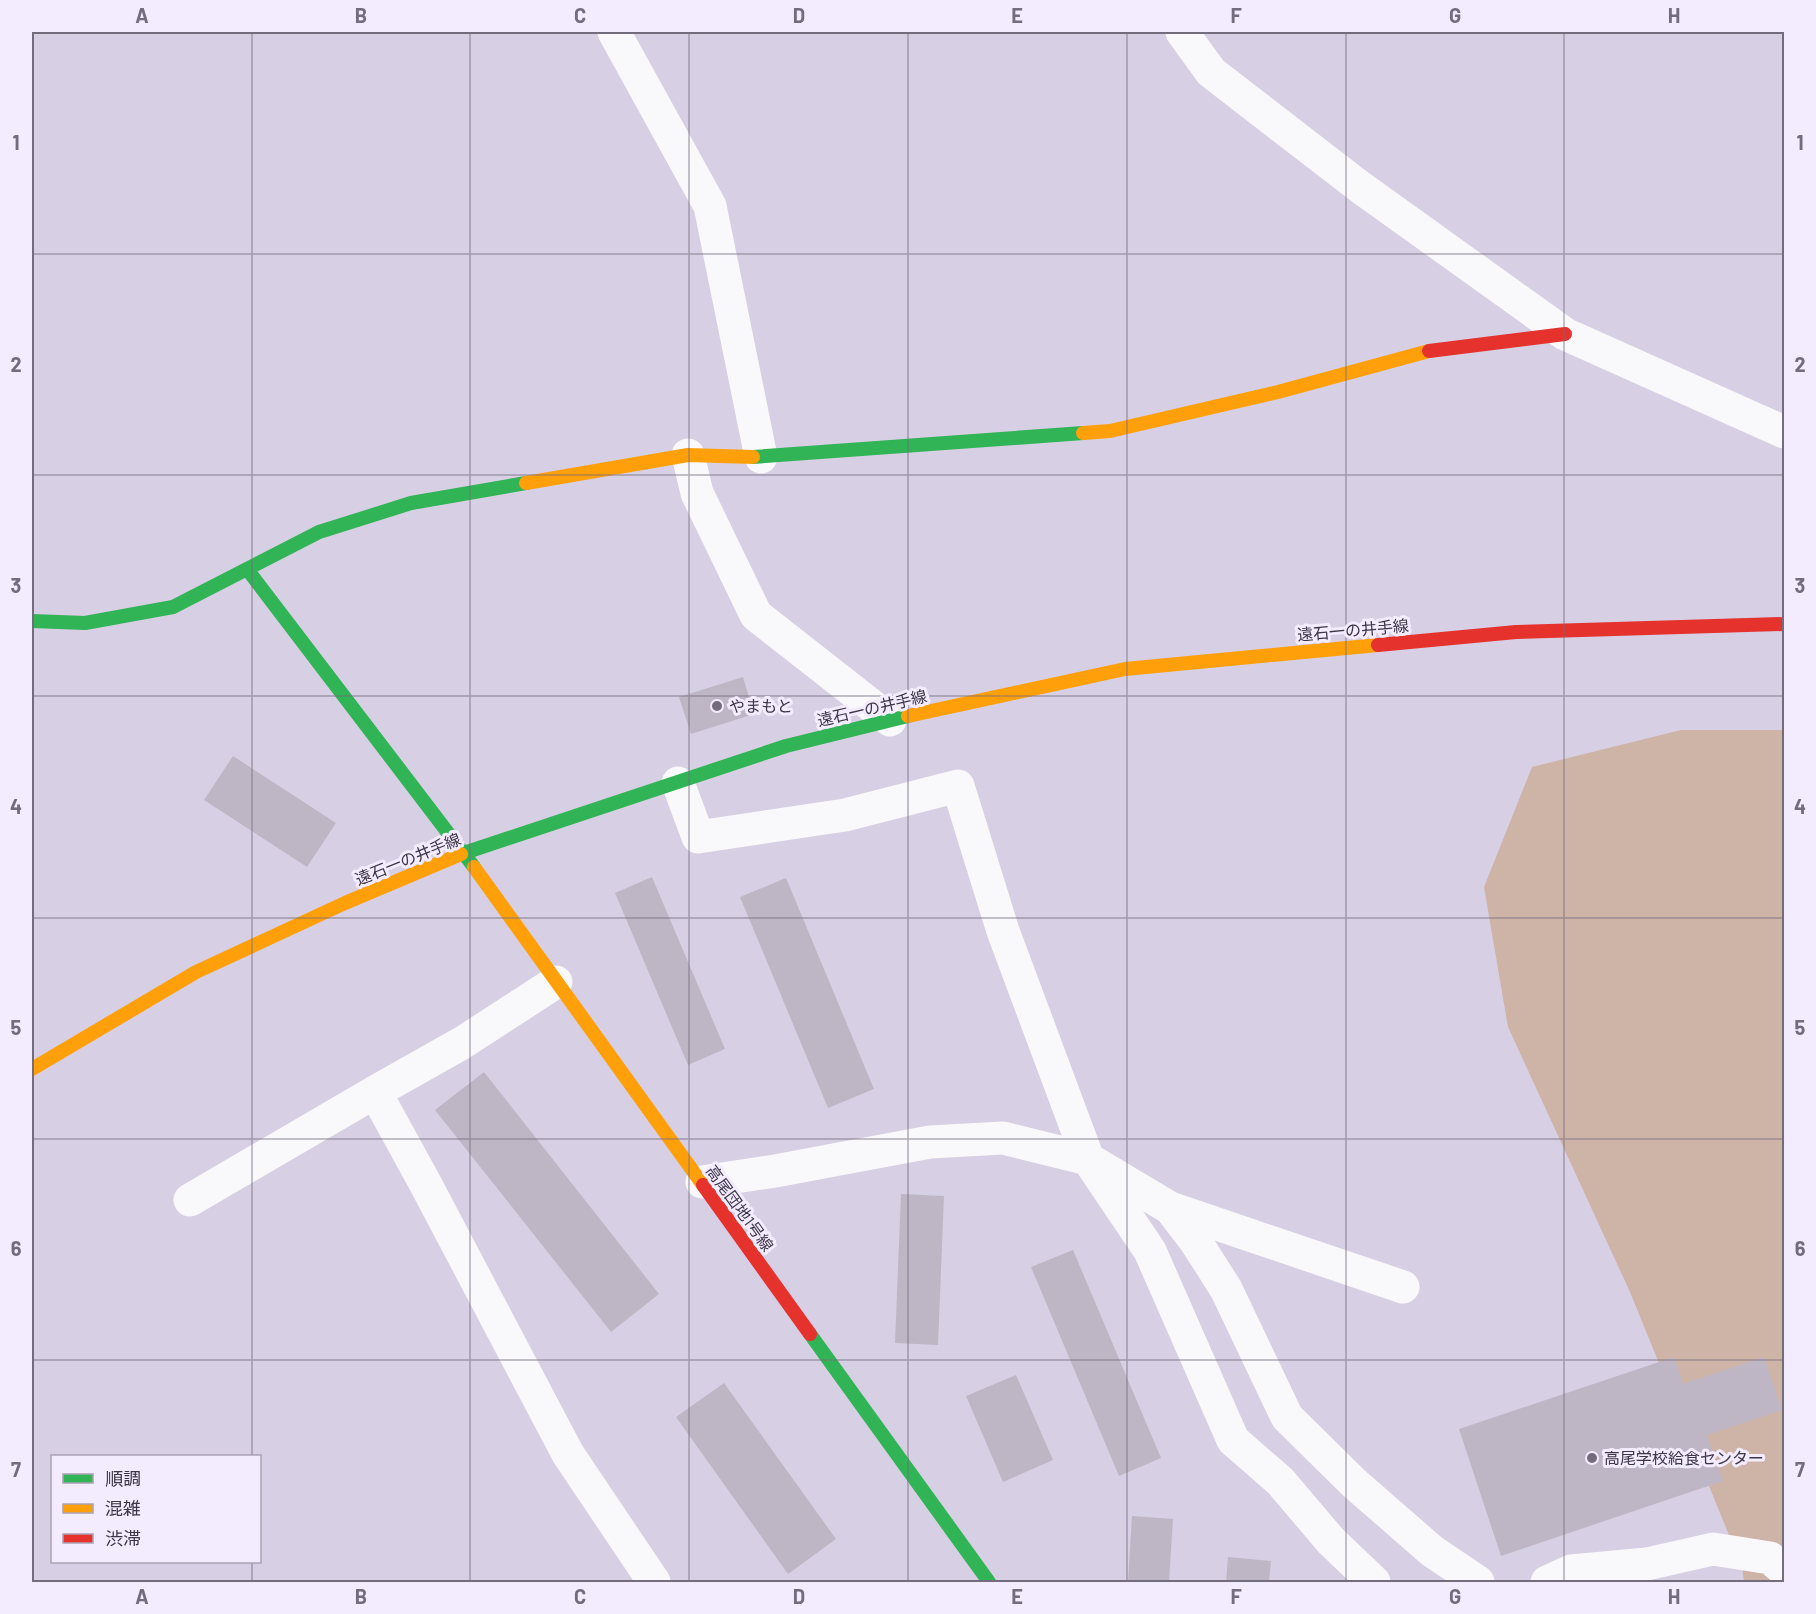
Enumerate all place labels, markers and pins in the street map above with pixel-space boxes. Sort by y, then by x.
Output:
place label: やまもと [729,696,793,715]
marker: やまもと [710,699,724,713]
place label: 高尾学校給食センター [1604,1448,1764,1467]
marker: 高尾学校給食センター [1585,1451,1599,1465]

